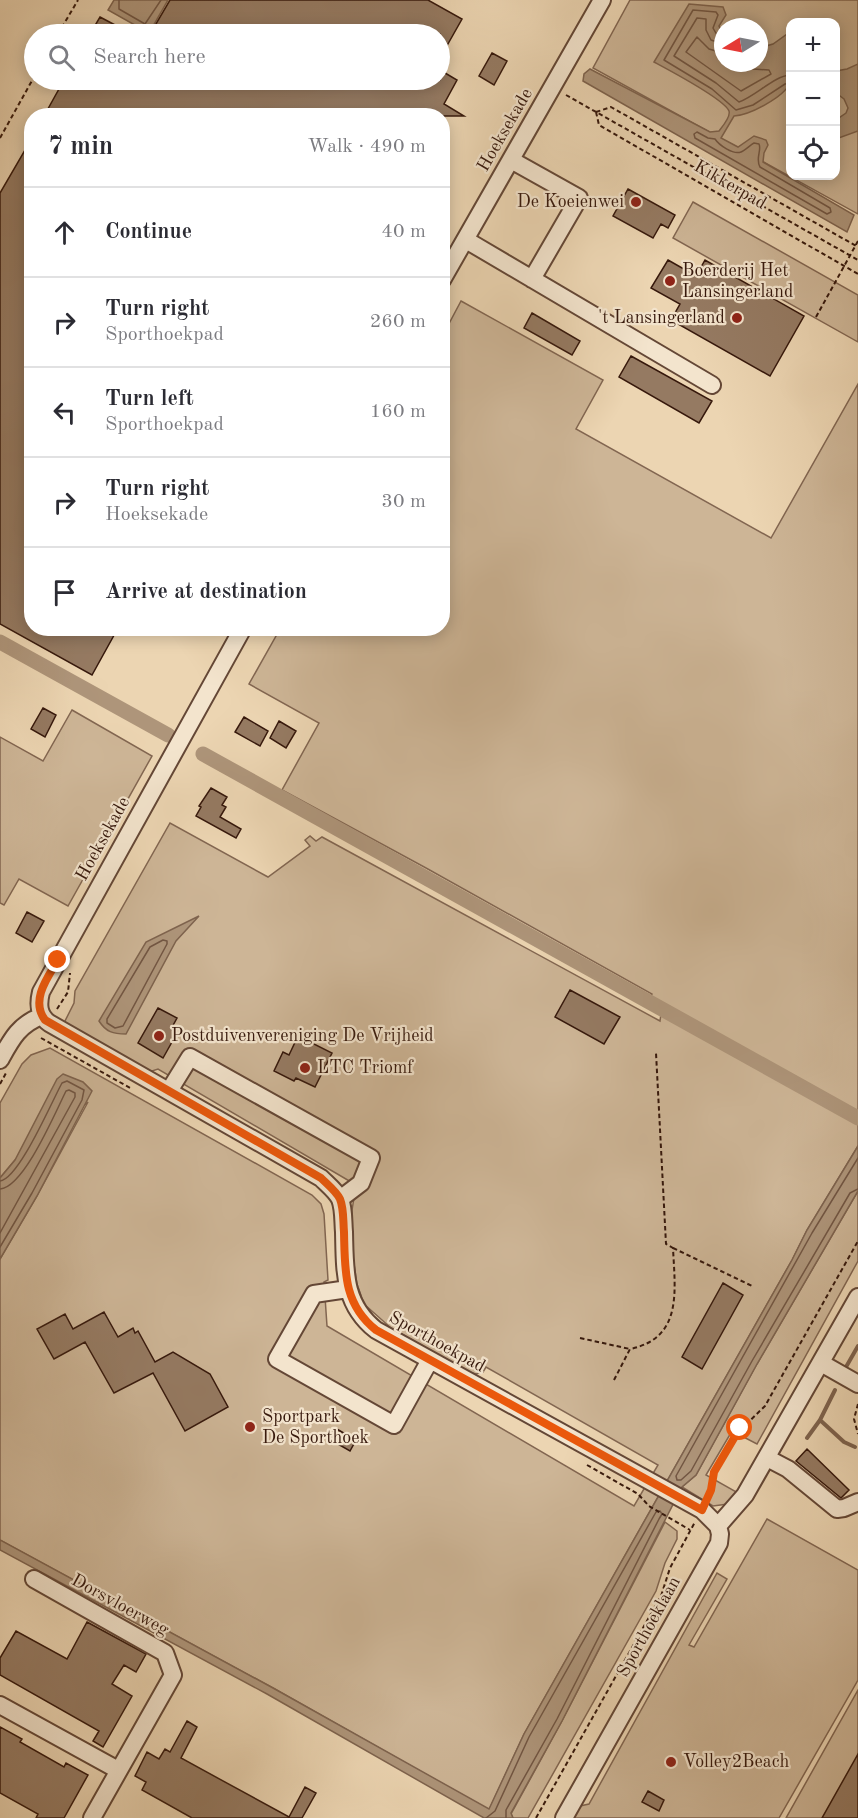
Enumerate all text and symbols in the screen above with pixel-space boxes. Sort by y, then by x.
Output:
north arrow [714,18,768,72]
map controls [786,18,840,180]
button: + [786,18,840,72]
search box [24,24,450,90]
icon: search [45,41,78,74]
text: Search here [93,46,206,68]
button: − [786,72,840,126]
street label: Hoeksekade [474,85,536,175]
button: locate [786,126,840,180]
text: 7 min [48,134,113,160]
text: Walk · 490 m [307,137,426,157]
street label: Kikkerpad [691,157,769,213]
place label: De Koeienwei [517,193,624,211]
marker: De Koeienwei [629,195,643,209]
icon: ahead [48,216,81,249]
text: Continue [105,221,192,243]
text: 40 m [381,222,426,242]
place label: Boerderij Het Lansingerland [682,262,793,301]
marker: Boerderij Het Lansingerland [663,274,677,288]
text: Turn right [105,298,209,320]
icon: right [48,306,81,339]
place label: 't Lansingerland [598,309,725,327]
marker: 't Lansingerland [730,311,744,325]
text: 260 m [370,312,426,332]
text: Sporthoekpad [105,325,224,345]
text: Turn left [105,388,194,410]
icon: left [48,396,81,429]
text: 160 m [370,402,426,422]
text: Sporthoekpad [105,415,224,435]
text: Turn right [105,478,209,500]
icon: right [48,486,81,519]
text: 30 m [381,492,426,512]
text: Hoeksekade [105,505,208,525]
icon: arrive [48,576,81,609]
text: Arrive at destination [105,581,307,603]
street label: Hoeksekade [73,794,133,884]
route end [44,946,70,972]
place label: Postduivenvereniging De Vrijheid [171,1027,434,1045]
marker: Postduivenvereniging De Vrijheid [152,1029,166,1043]
place label: LTC Triomf [317,1059,414,1077]
marker: LTC Triomf [298,1061,312,1075]
street label: Sporthoekpad [386,1308,488,1376]
place label: Sportpark De Sporthoek [262,1408,369,1447]
route start [726,1414,752,1440]
marker: Sportpark De Sporthoek [243,1420,257,1434]
street label: Dorsvloerweg [68,1571,172,1639]
street label: Sporthoeklaan [614,1573,684,1680]
place label: Volley2Beach [683,1753,790,1771]
marker: Volley2Beach [664,1755,678,1769]

